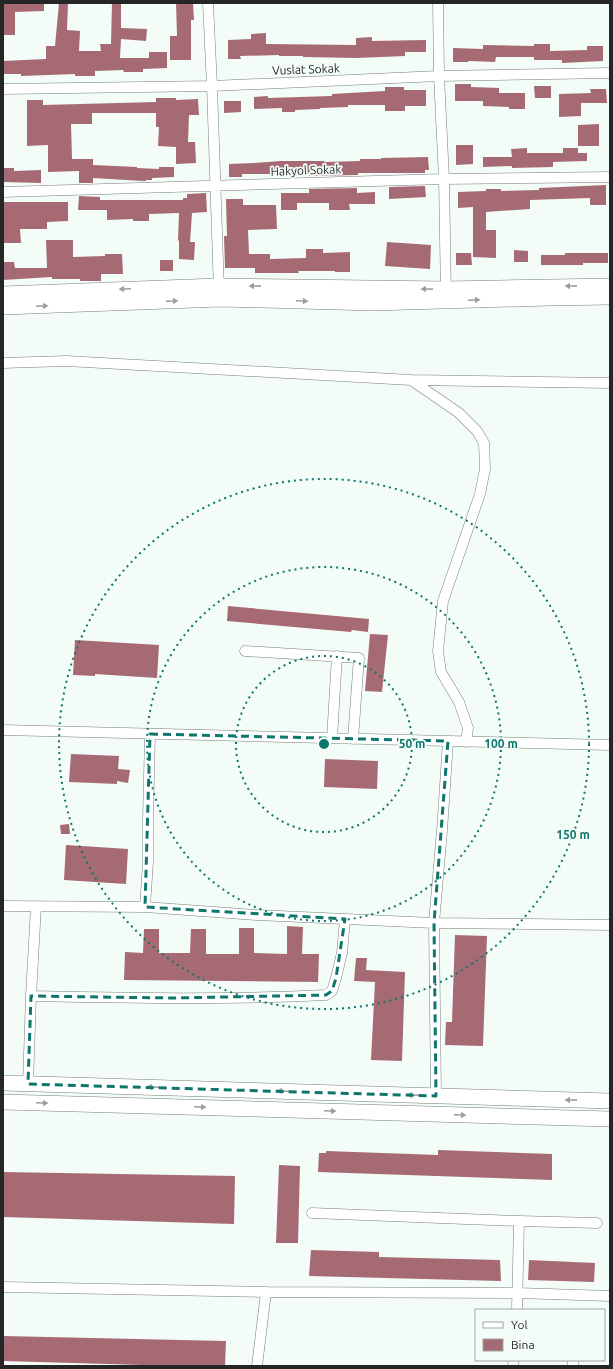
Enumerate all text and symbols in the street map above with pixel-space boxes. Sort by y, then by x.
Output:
street label: Vuslat Sokak [272,61,340,77]
street label: Hakyol Sokak [270,162,342,178]
one-way arrow [249,283,261,290]
one-way arrow [565,283,577,290]
one-way arrow [119,286,131,293]
one-way arrow [420,286,433,292]
one-way arrow [468,297,481,303]
one-way arrow [166,298,179,304]
one-way arrow [296,298,308,305]
one-way arrow [36,302,48,309]
centre of rings [317,737,331,751]
text: 50 m [399,737,425,750]
text: 100 m [484,737,518,750]
text: 150 m [556,828,590,841]
one-way arrow [147,1084,159,1091]
one-way arrow [277,1088,289,1095]
one-way arrow [407,1092,419,1099]
one-way arrow [564,1097,577,1103]
one-way arrow [36,1100,49,1106]
one-way arrow [194,1104,206,1111]
one-way arrow [324,1108,337,1114]
one-way arrow [454,1111,466,1118]
legend [475,1309,605,1361]
text: Yol [511,1318,528,1331]
text: Bina [511,1338,535,1351]

